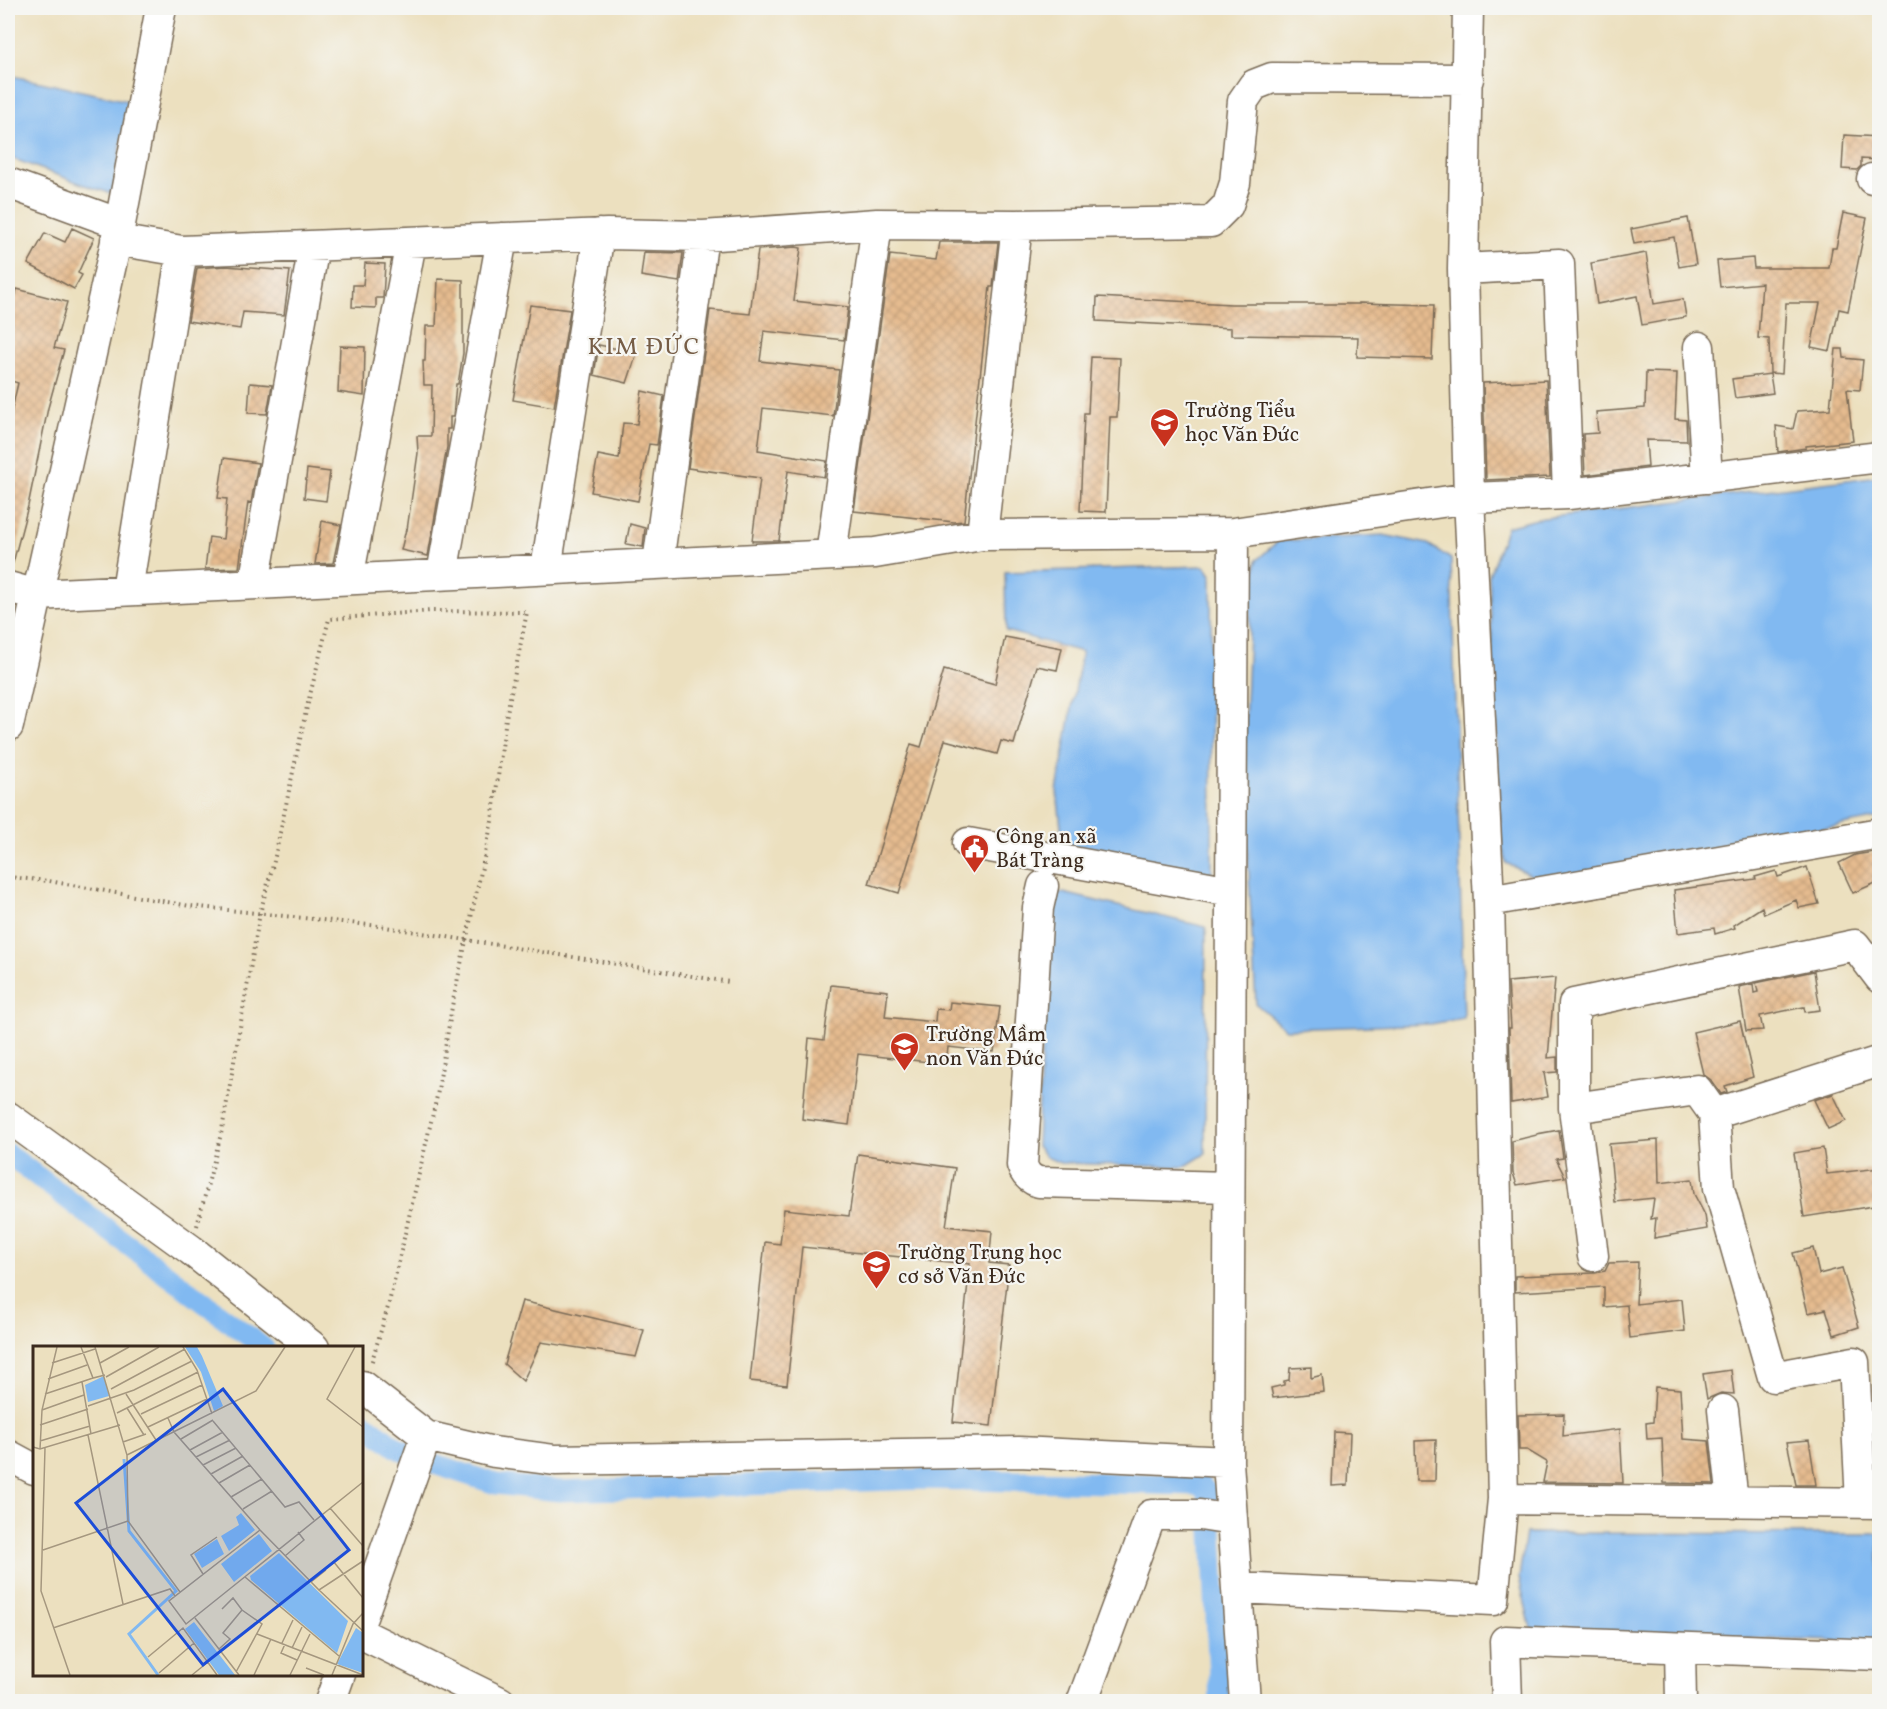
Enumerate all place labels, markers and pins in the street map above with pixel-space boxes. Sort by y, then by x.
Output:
place label: Trường Tiểu học Văn Đức [1185,397,1299,450]
school or university icon: Trường Tiểu học Văn Đức [1148,406,1180,448]
place label: Công an xã Bát Tràng [996,823,1097,876]
public building icon: Công an xã Bát Tràng [959,832,991,874]
place label: Trường Mầm non Văn Đức [926,1021,1046,1074]
school or university icon: Trường Mầm non Văn Đức [889,1030,921,1072]
place label: Trường Trung học cơ sở Văn Đức [898,1239,1062,1292]
school or university icon: Trường Trung học cơ sở Văn Đức [861,1248,893,1290]

